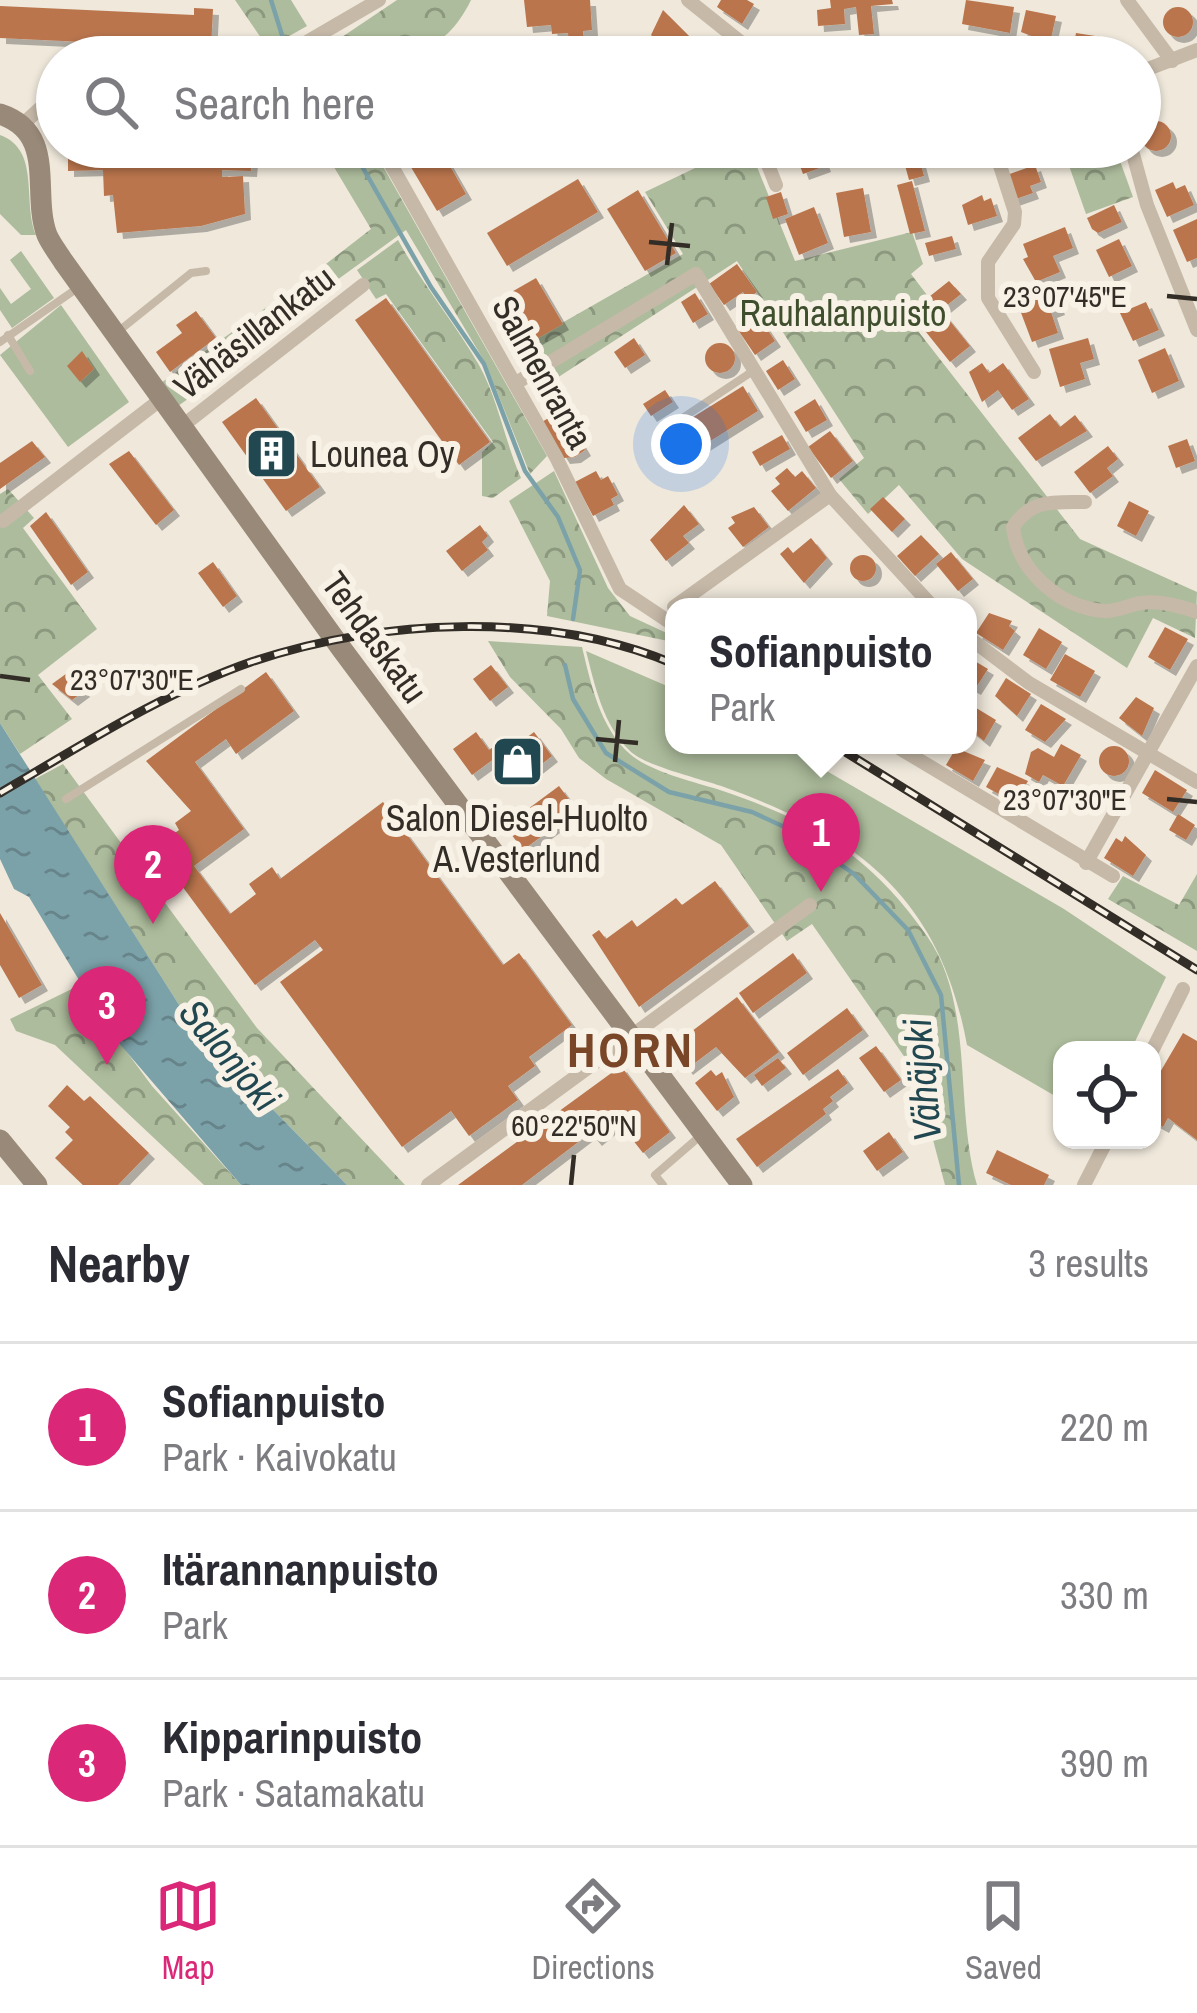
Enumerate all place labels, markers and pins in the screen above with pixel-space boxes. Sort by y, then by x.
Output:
building icon: Lounea Oy [243,426,299,482]
place label: Lounea Oy [310,430,455,478]
shop icon: Salon Diesel-Huolto A.Vesterlund [489,734,545,790]
pin: 1 [782,793,860,892]
place label: Salon Diesel-Huolto A.Vesterlund [386,794,648,883]
pin: 2 [114,825,192,924]
pin: 3 [68,966,146,1065]

